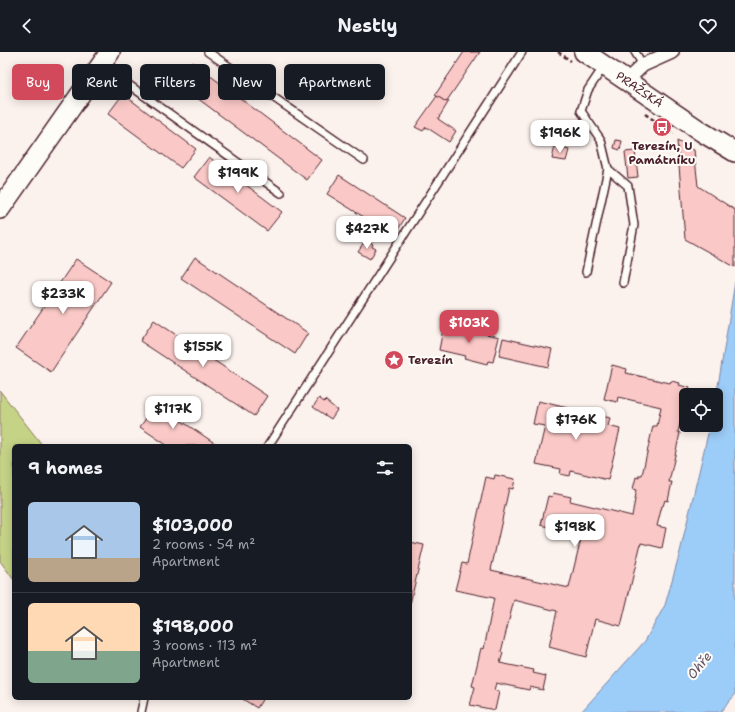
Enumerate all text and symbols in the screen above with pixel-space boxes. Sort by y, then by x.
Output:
text: Nestly [338,14,397,38]
icon: back [16,15,38,37]
icon: heart [697,15,719,37]
chip: Buy [12,64,64,100]
chip: Rent [72,64,132,100]
chip: Filters [140,64,210,100]
chip: New [218,64,276,100]
chip: Apartment [284,64,385,100]
street label: PRAŽSKÁ [613,68,666,111]
bus stop icon: Terezín, U Památníku [651,116,673,138]
pin: $196K [532,120,588,154]
text: $196K [539,124,581,141]
place label: Terezín, U Památníku [629,138,695,168]
pin: $199K [210,160,266,194]
text: $199K [217,164,259,181]
pin: $427K [339,216,395,250]
text: $427K [345,220,389,237]
pin: $233K [35,281,91,315]
text: $233K [41,285,85,302]
pin: $103K [441,310,497,344]
text: $103K [449,314,489,331]
pin: $155K [175,334,231,368]
text: $155K [183,338,223,355]
place icon: Terezín [383,349,405,371]
place label: Terezín [408,352,453,368]
map controls [679,388,723,432]
button: locate [679,388,723,432]
pin: $117K [145,396,201,430]
text: $117K [154,400,192,417]
pin: $176K [548,407,604,441]
text: $176K [555,411,597,428]
text: 9 homes [28,457,103,479]
icon: filters [374,457,396,479]
text: $103,000 [152,514,233,536]
pin: $198K [547,514,603,548]
icon: home [60,518,108,566]
text: $198K [554,518,596,535]
text: 2 rooms · 54 m² [152,536,255,553]
text: Apartment [152,553,220,570]
text: $198,000 [152,615,234,637]
icon: home [60,619,108,667]
text: 3 rooms · 113 m² [152,637,257,654]
water label: Ohře [683,648,716,682]
text: Apartment [152,654,220,671]

